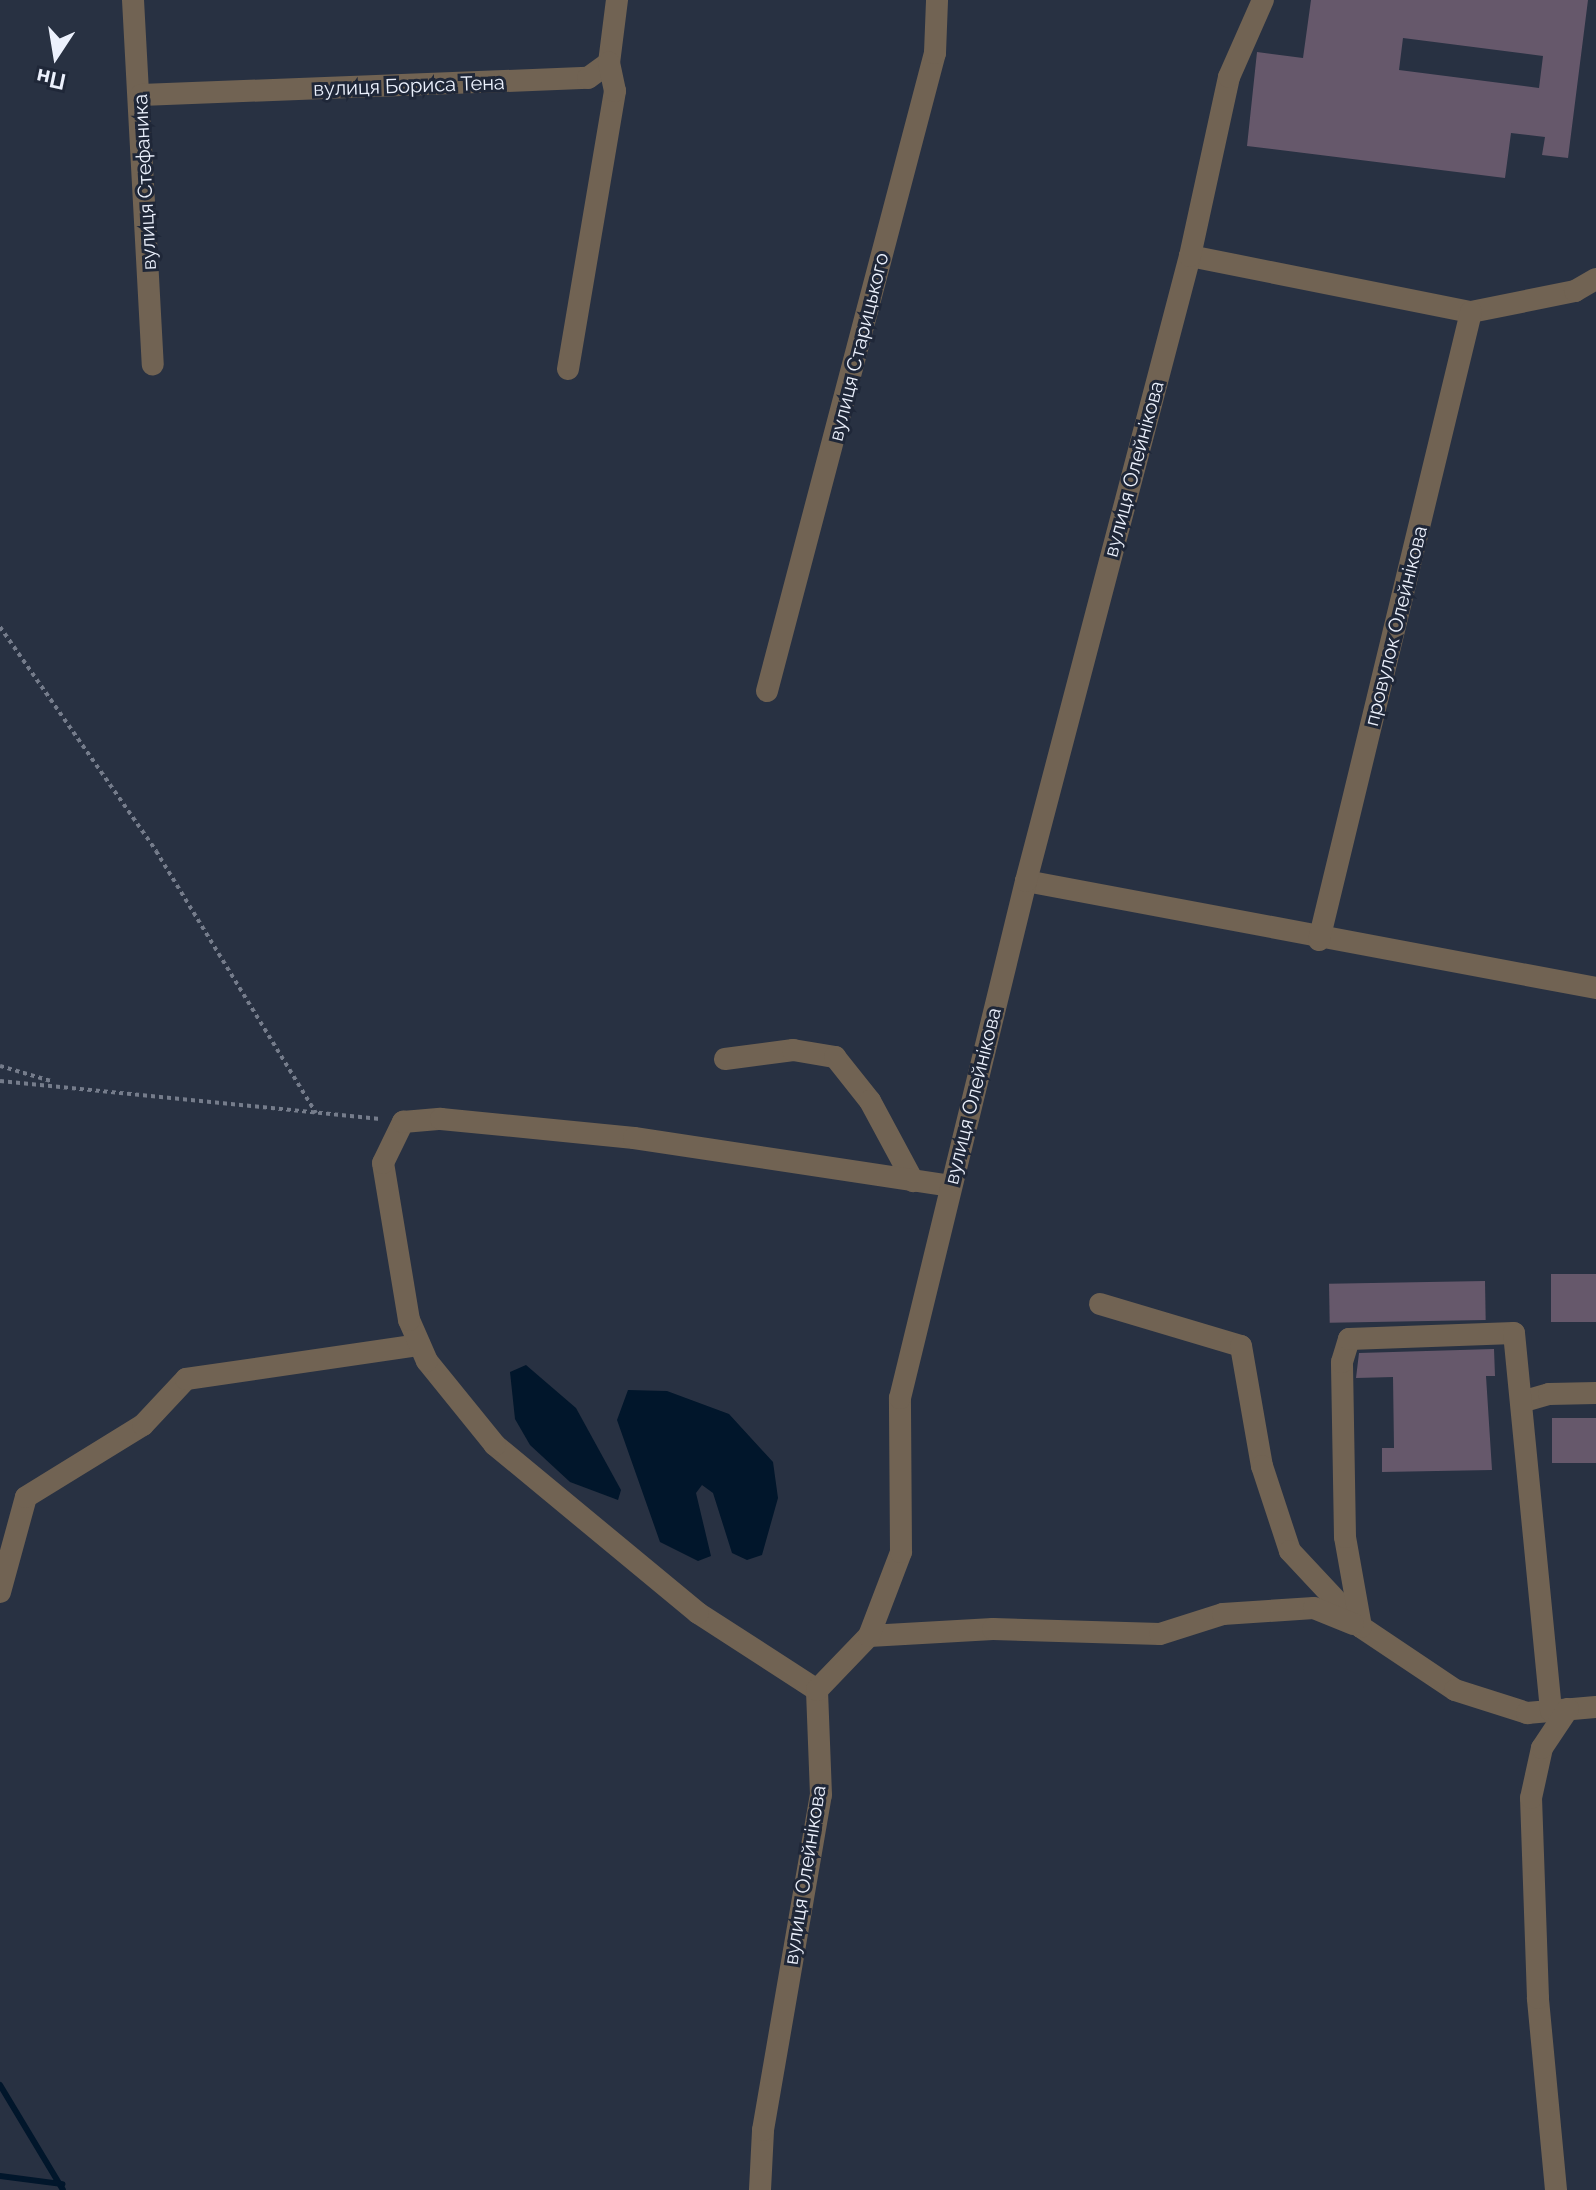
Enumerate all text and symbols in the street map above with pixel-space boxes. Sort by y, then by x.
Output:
north arrow [16,16,96,96]
text: Пн [34,64,68,95]
street label: вулиця Бориса Тена [313,71,505,101]
street label: вулиця Стефаника [128,93,162,271]
street label: вулиця Старицького [824,250,894,444]
street label: вулиця Олейнікова [1099,378,1169,560]
street label: провулок Олейнікова [1360,523,1432,729]
street label: вулиця Олейнікова [939,1005,1007,1187]
street label: вулиця Олейнікова [779,1784,831,1966]

